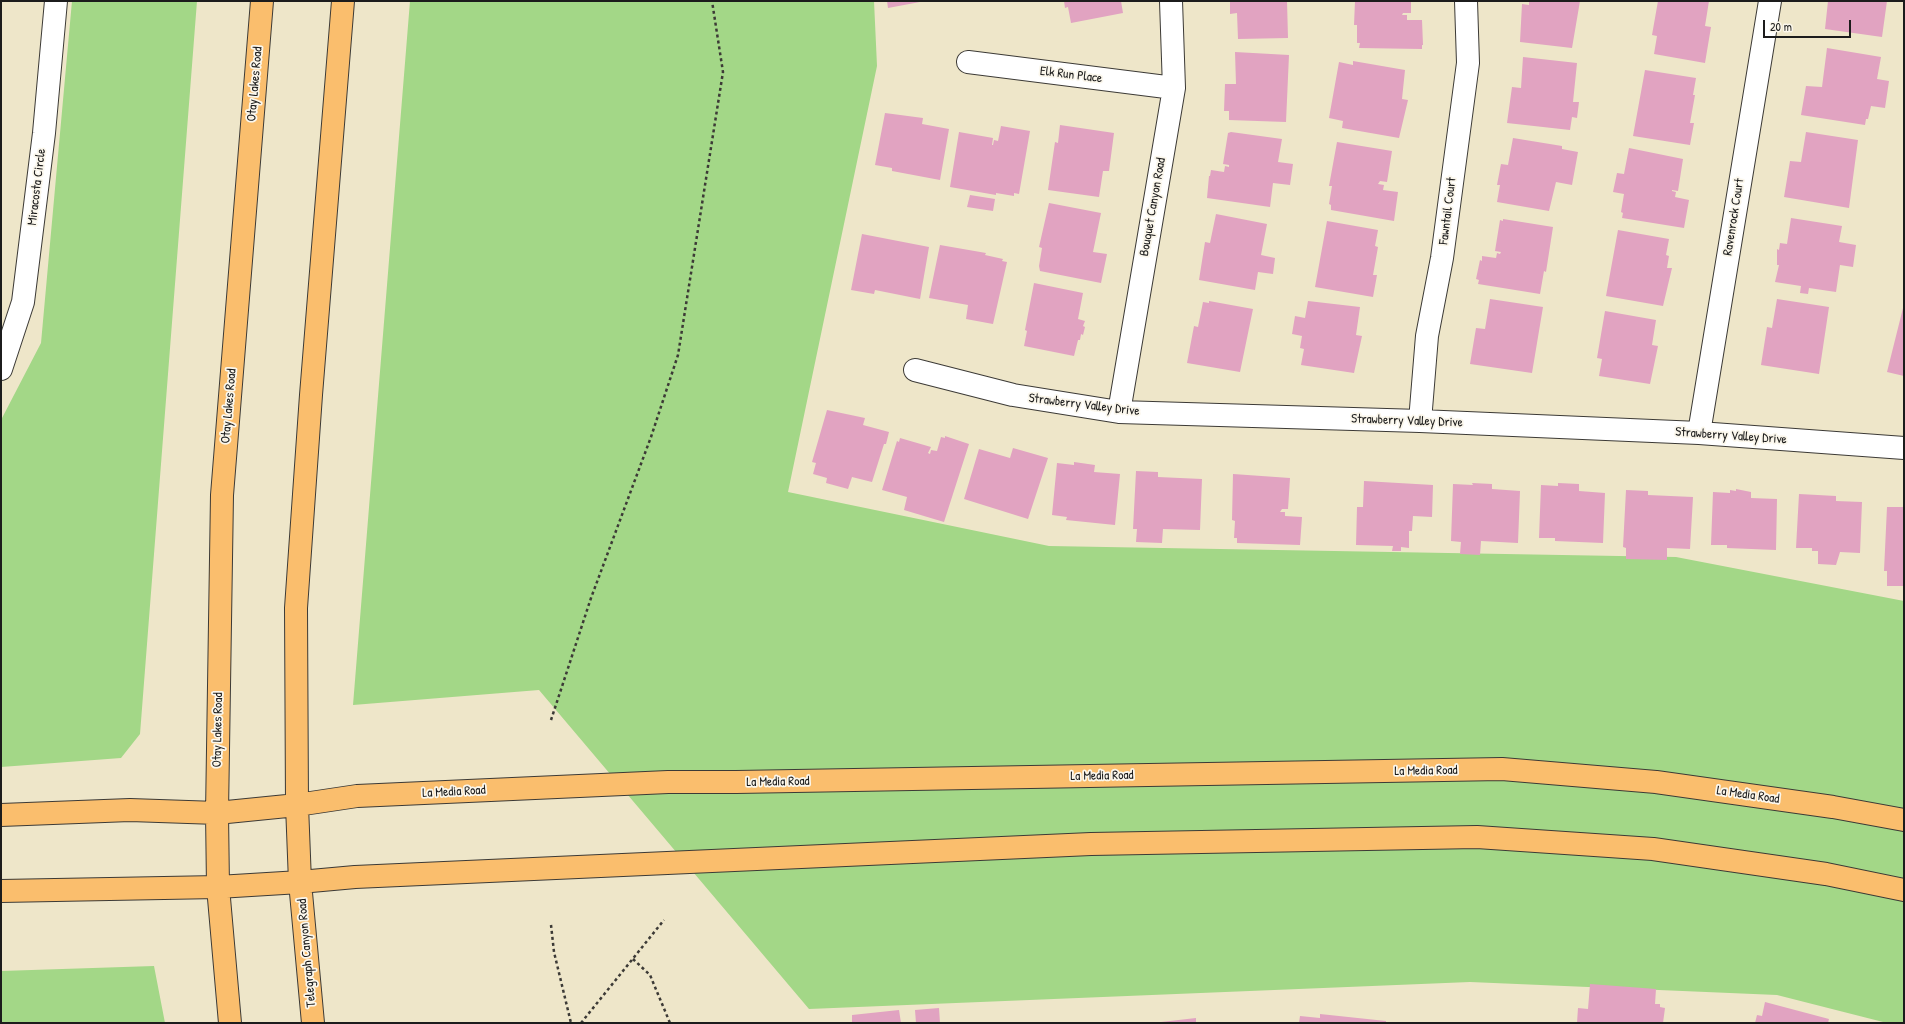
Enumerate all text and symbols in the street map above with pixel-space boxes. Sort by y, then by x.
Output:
scale bar [1765,12,1853,38]
text: 20 m [1770,18,1792,35]
street label: Otay Lakes Road [244,46,266,122]
street label: Elk Run Place [1039,63,1103,87]
street label: Miracosta Circle [25,148,49,226]
street label: Bouquet Canyon Road [1137,156,1169,258]
street label: Fawntail Court [1436,176,1460,246]
street label: Ravenrock Court [1720,177,1748,257]
street label: Otay Lakes Road [218,368,240,444]
street label: Strawberry Valley Drive [1028,390,1140,420]
street label: Strawberry Valley Drive [1351,411,1463,431]
street label: Strawberry Valley Drive [1675,424,1787,448]
street label: Otay Lakes Road [210,692,226,768]
street label: La Media Road [1394,763,1458,779]
street label: La Media Road [1070,768,1134,784]
street label: La Media Road [746,774,810,790]
street label: La Media Road [422,783,486,801]
street label: La Media Road [1716,783,1780,807]
street label: Telegraph Canyon Road [294,898,320,1008]

